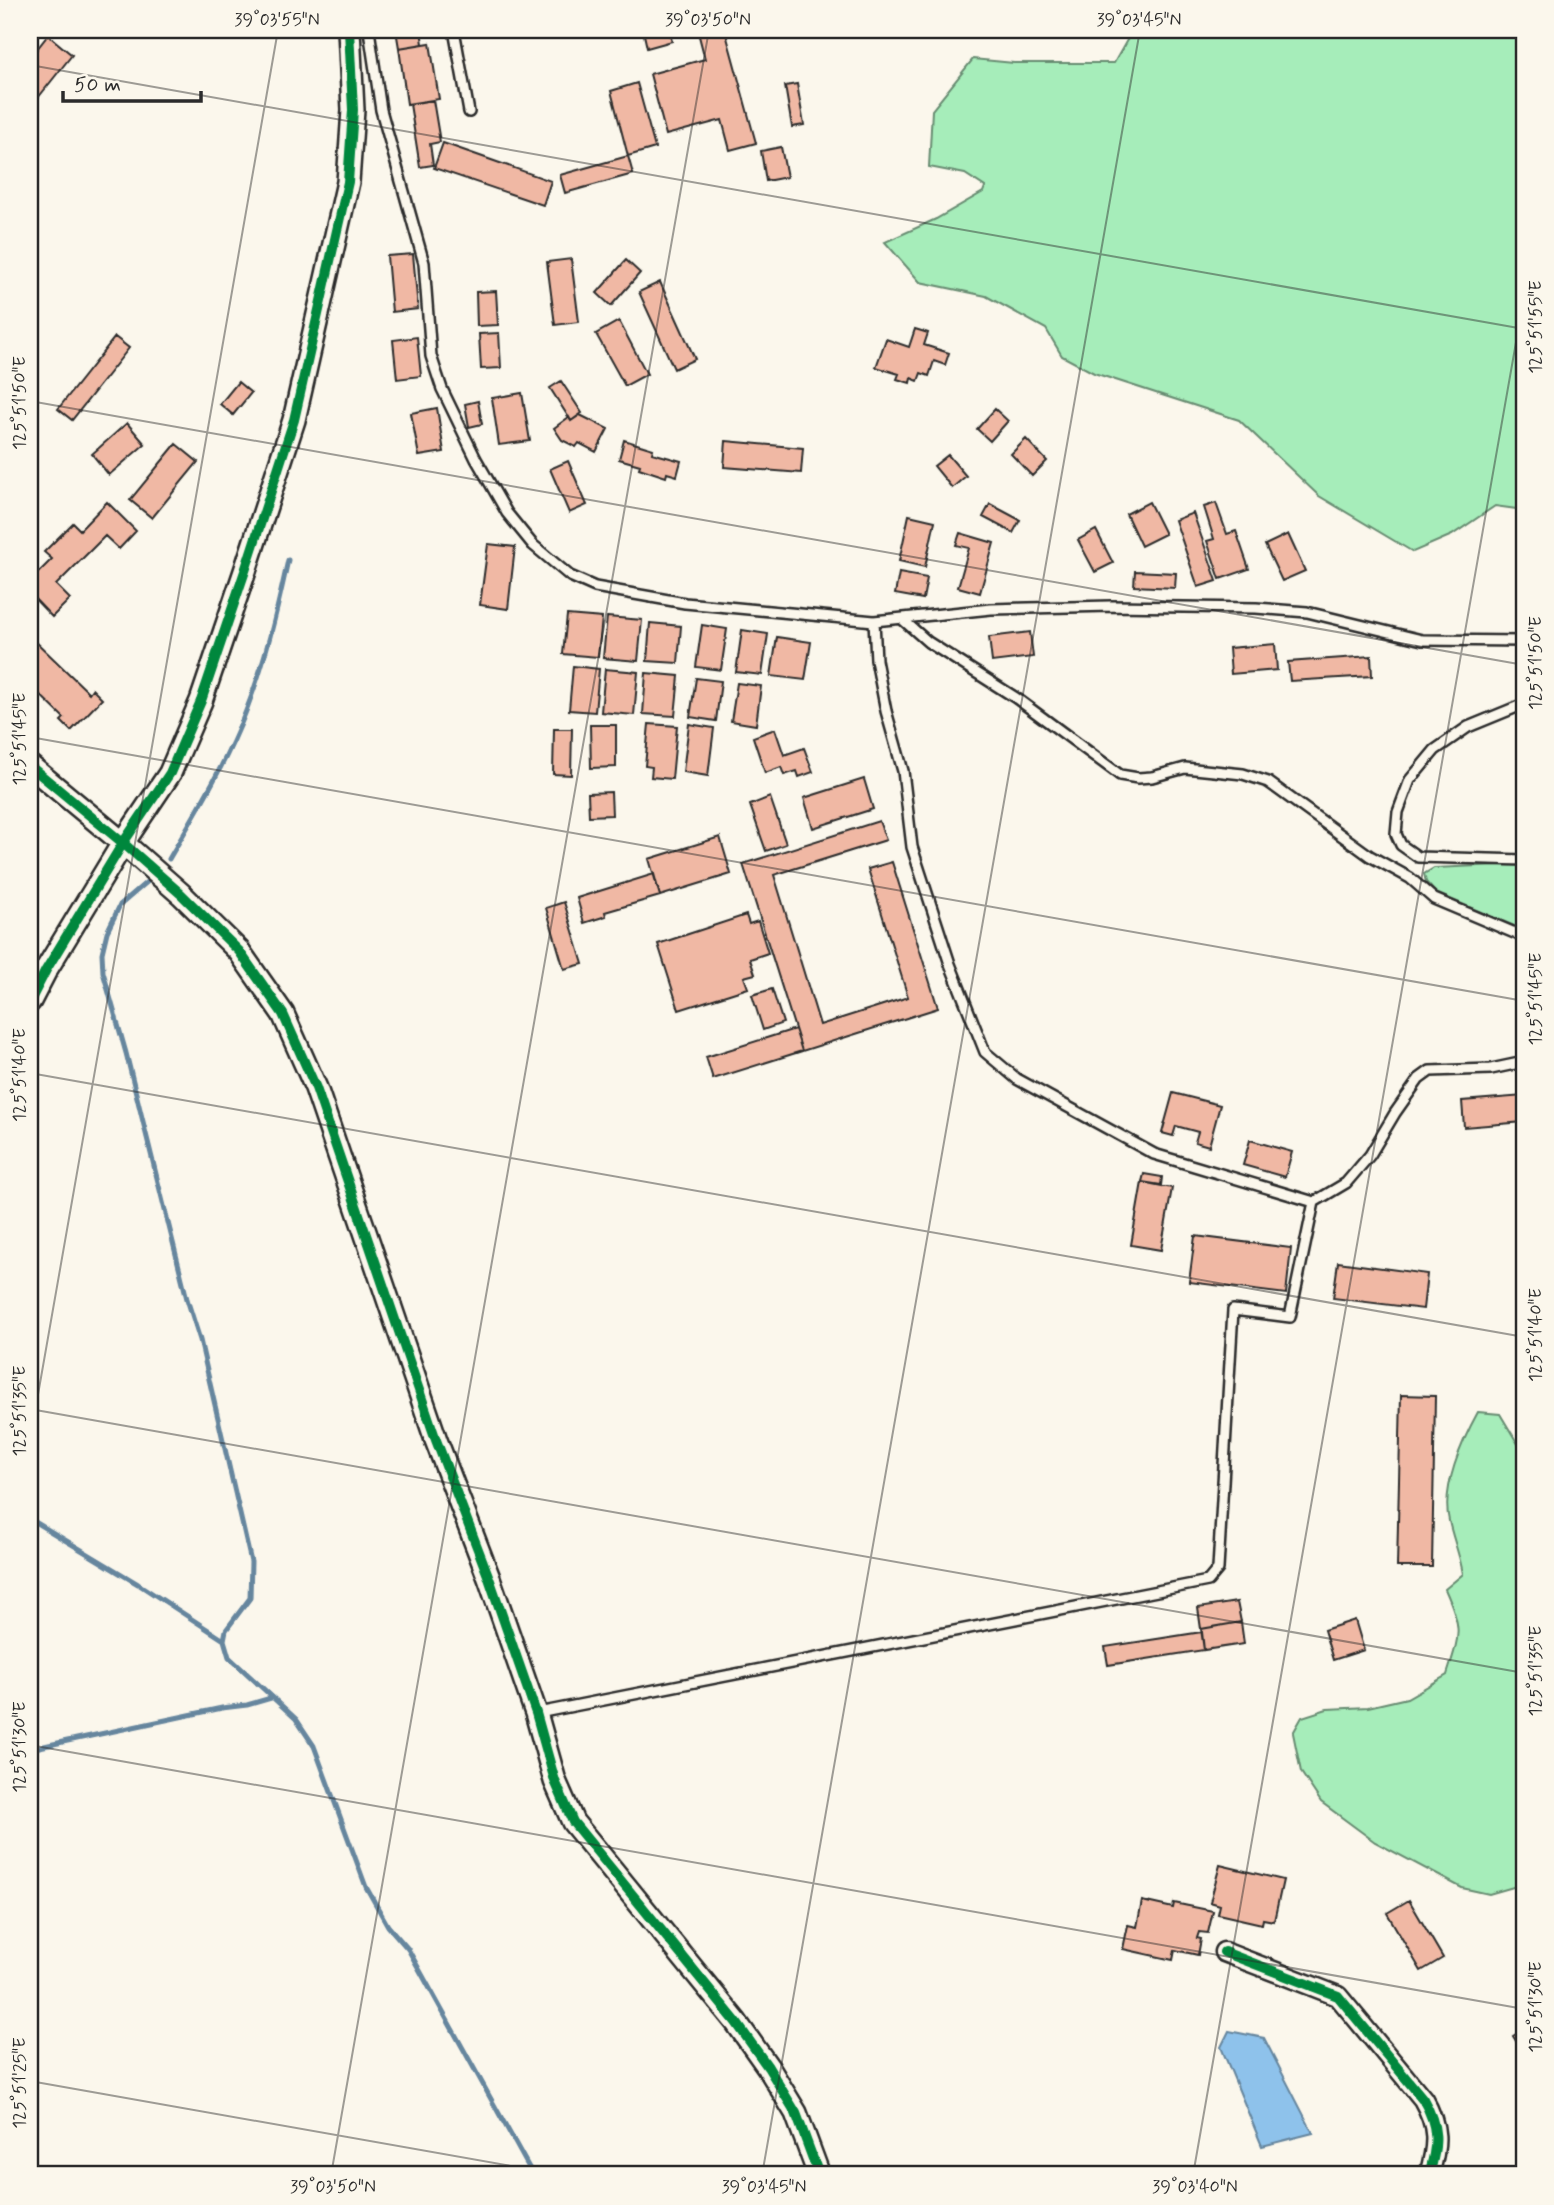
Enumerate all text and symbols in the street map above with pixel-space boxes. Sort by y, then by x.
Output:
text: 39°03'55"N [234,8,320,32]
text: 39°03'50"N [665,8,751,32]
text: 39°03'45"N [1096,8,1182,32]
scale bar [63,60,201,104]
text: 50 m [74,71,121,99]
text: 125°51'55"E [1524,280,1548,374]
text: 125°51'50"E [8,356,32,450]
text: 125°51'50"E [1524,616,1548,710]
text: 125°51'45"E [8,692,32,786]
text: 125°51'45"E [1524,952,1548,1046]
text: 125°51'40"E [8,1028,32,1122]
text: 125°51'40"E [1524,1288,1548,1382]
text: 125°51'35"E [8,1366,32,1456]
text: 125°51'35"E [1524,1626,1548,1716]
text: 125°51'30"E [8,1701,32,1793]
text: 125°51'30"E [1524,1961,1548,2053]
text: 125°51'25"E [8,2037,32,2129]
text: 39°03'50"N [290,2175,376,2199]
text: 39°03'45"N [721,2175,807,2199]
text: 39°03'40"N [1152,2175,1238,2199]

